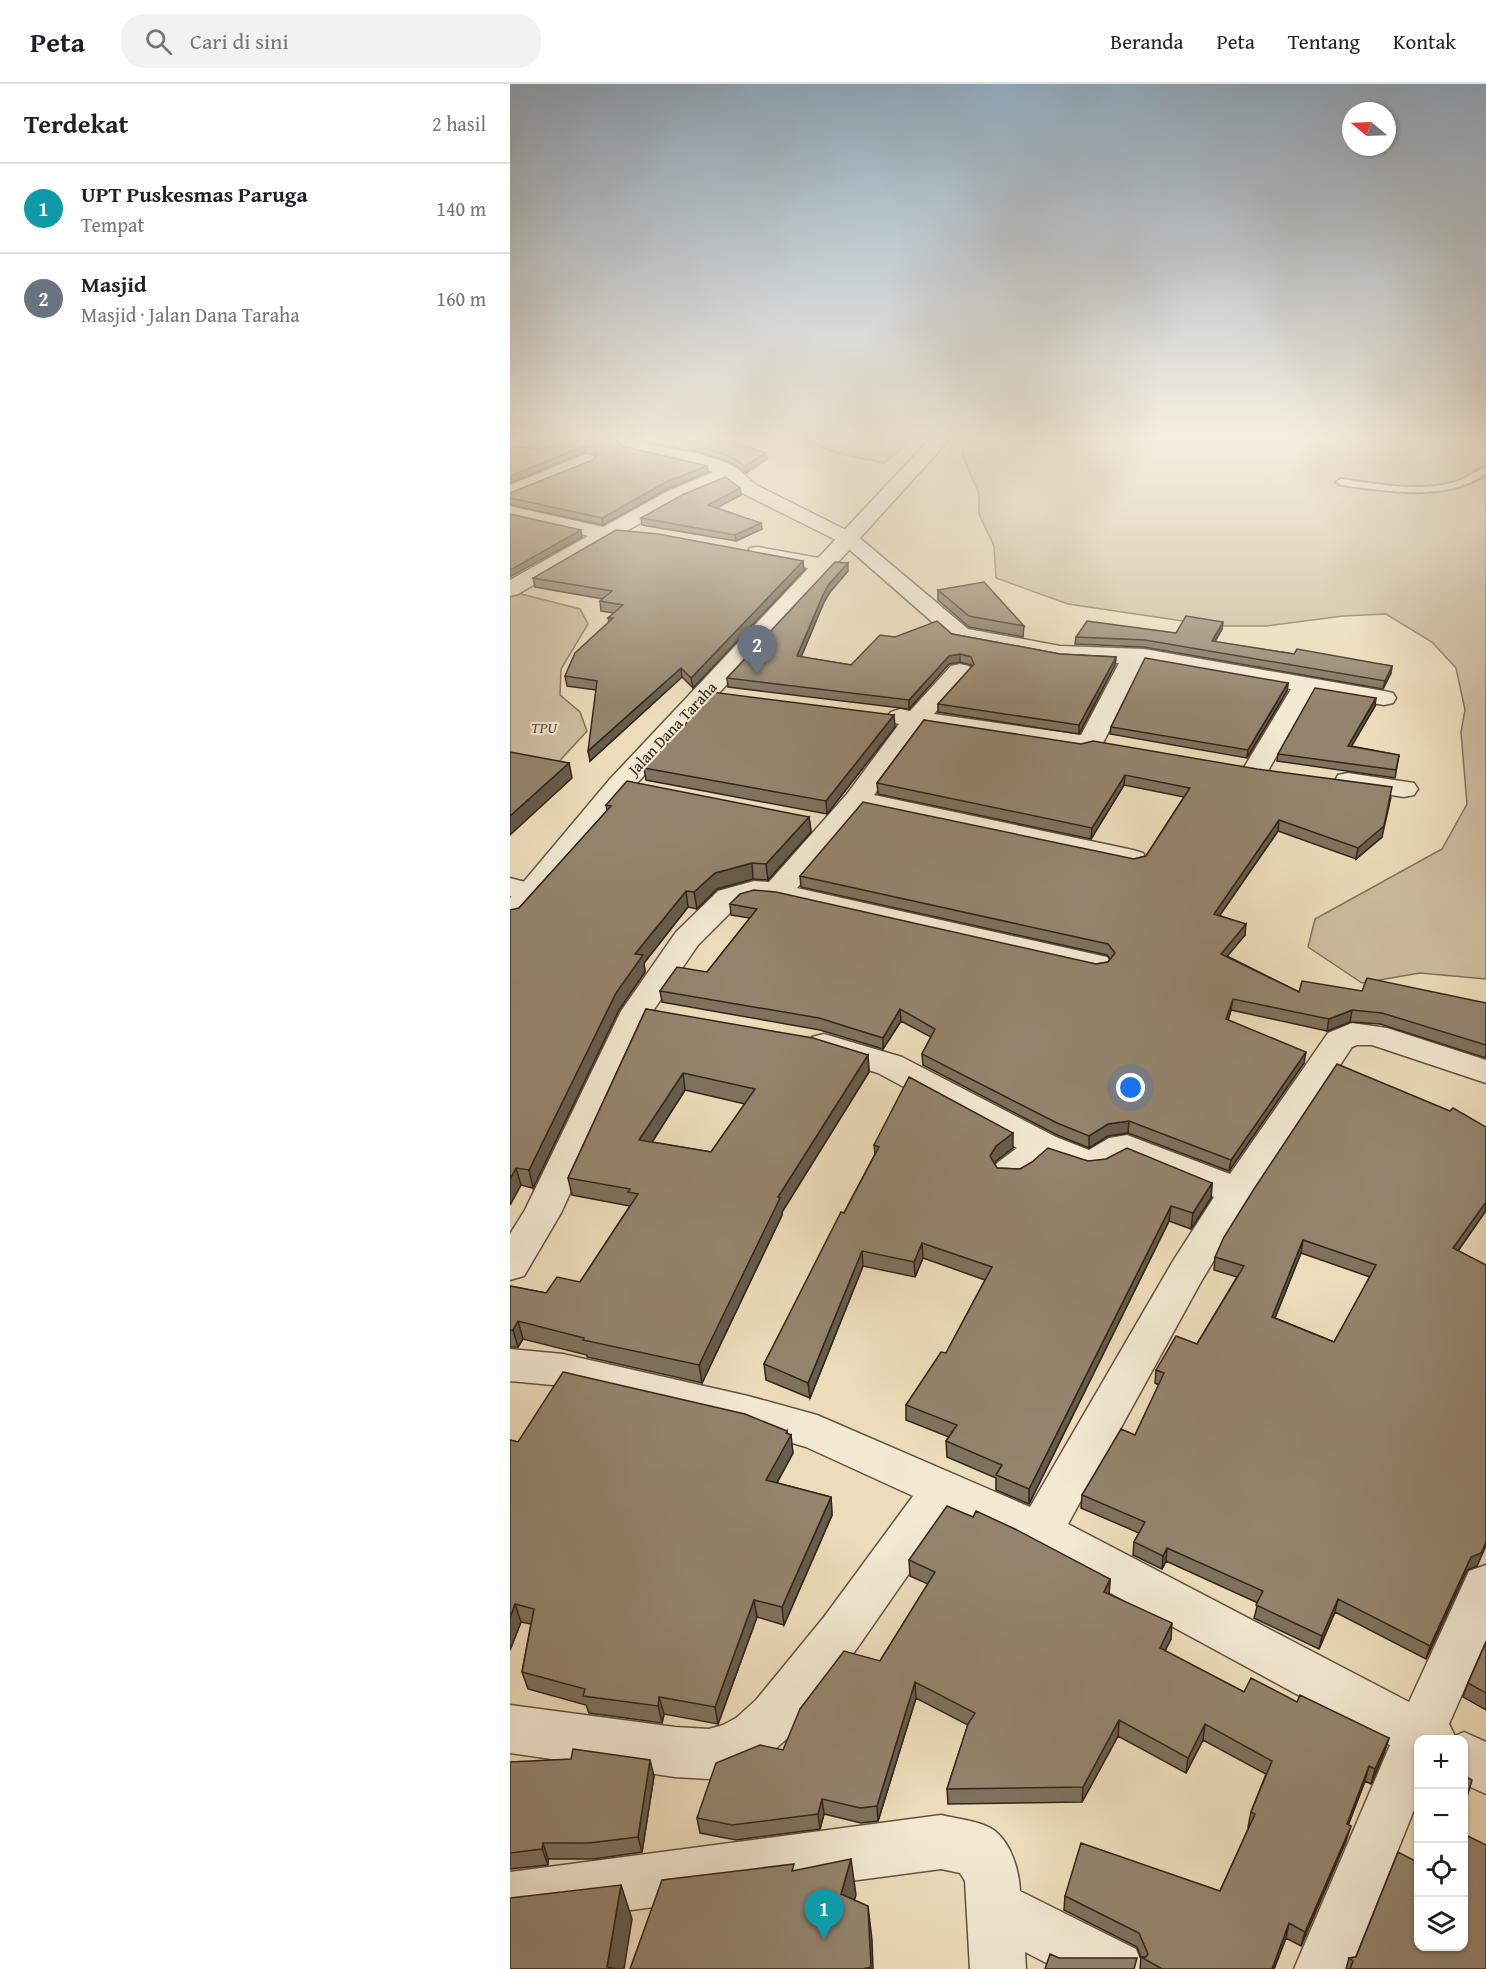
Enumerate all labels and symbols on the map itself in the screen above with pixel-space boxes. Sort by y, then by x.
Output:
north arrow [1342,102,1396,156]
pin: 2 [738,626,776,675]
street label: Jalan Dana Taraha [621,675,722,782]
park label: TPU [531,715,558,739]
your location [1116,1073,1145,1102]
pin: 1 [804,1890,844,1939]

